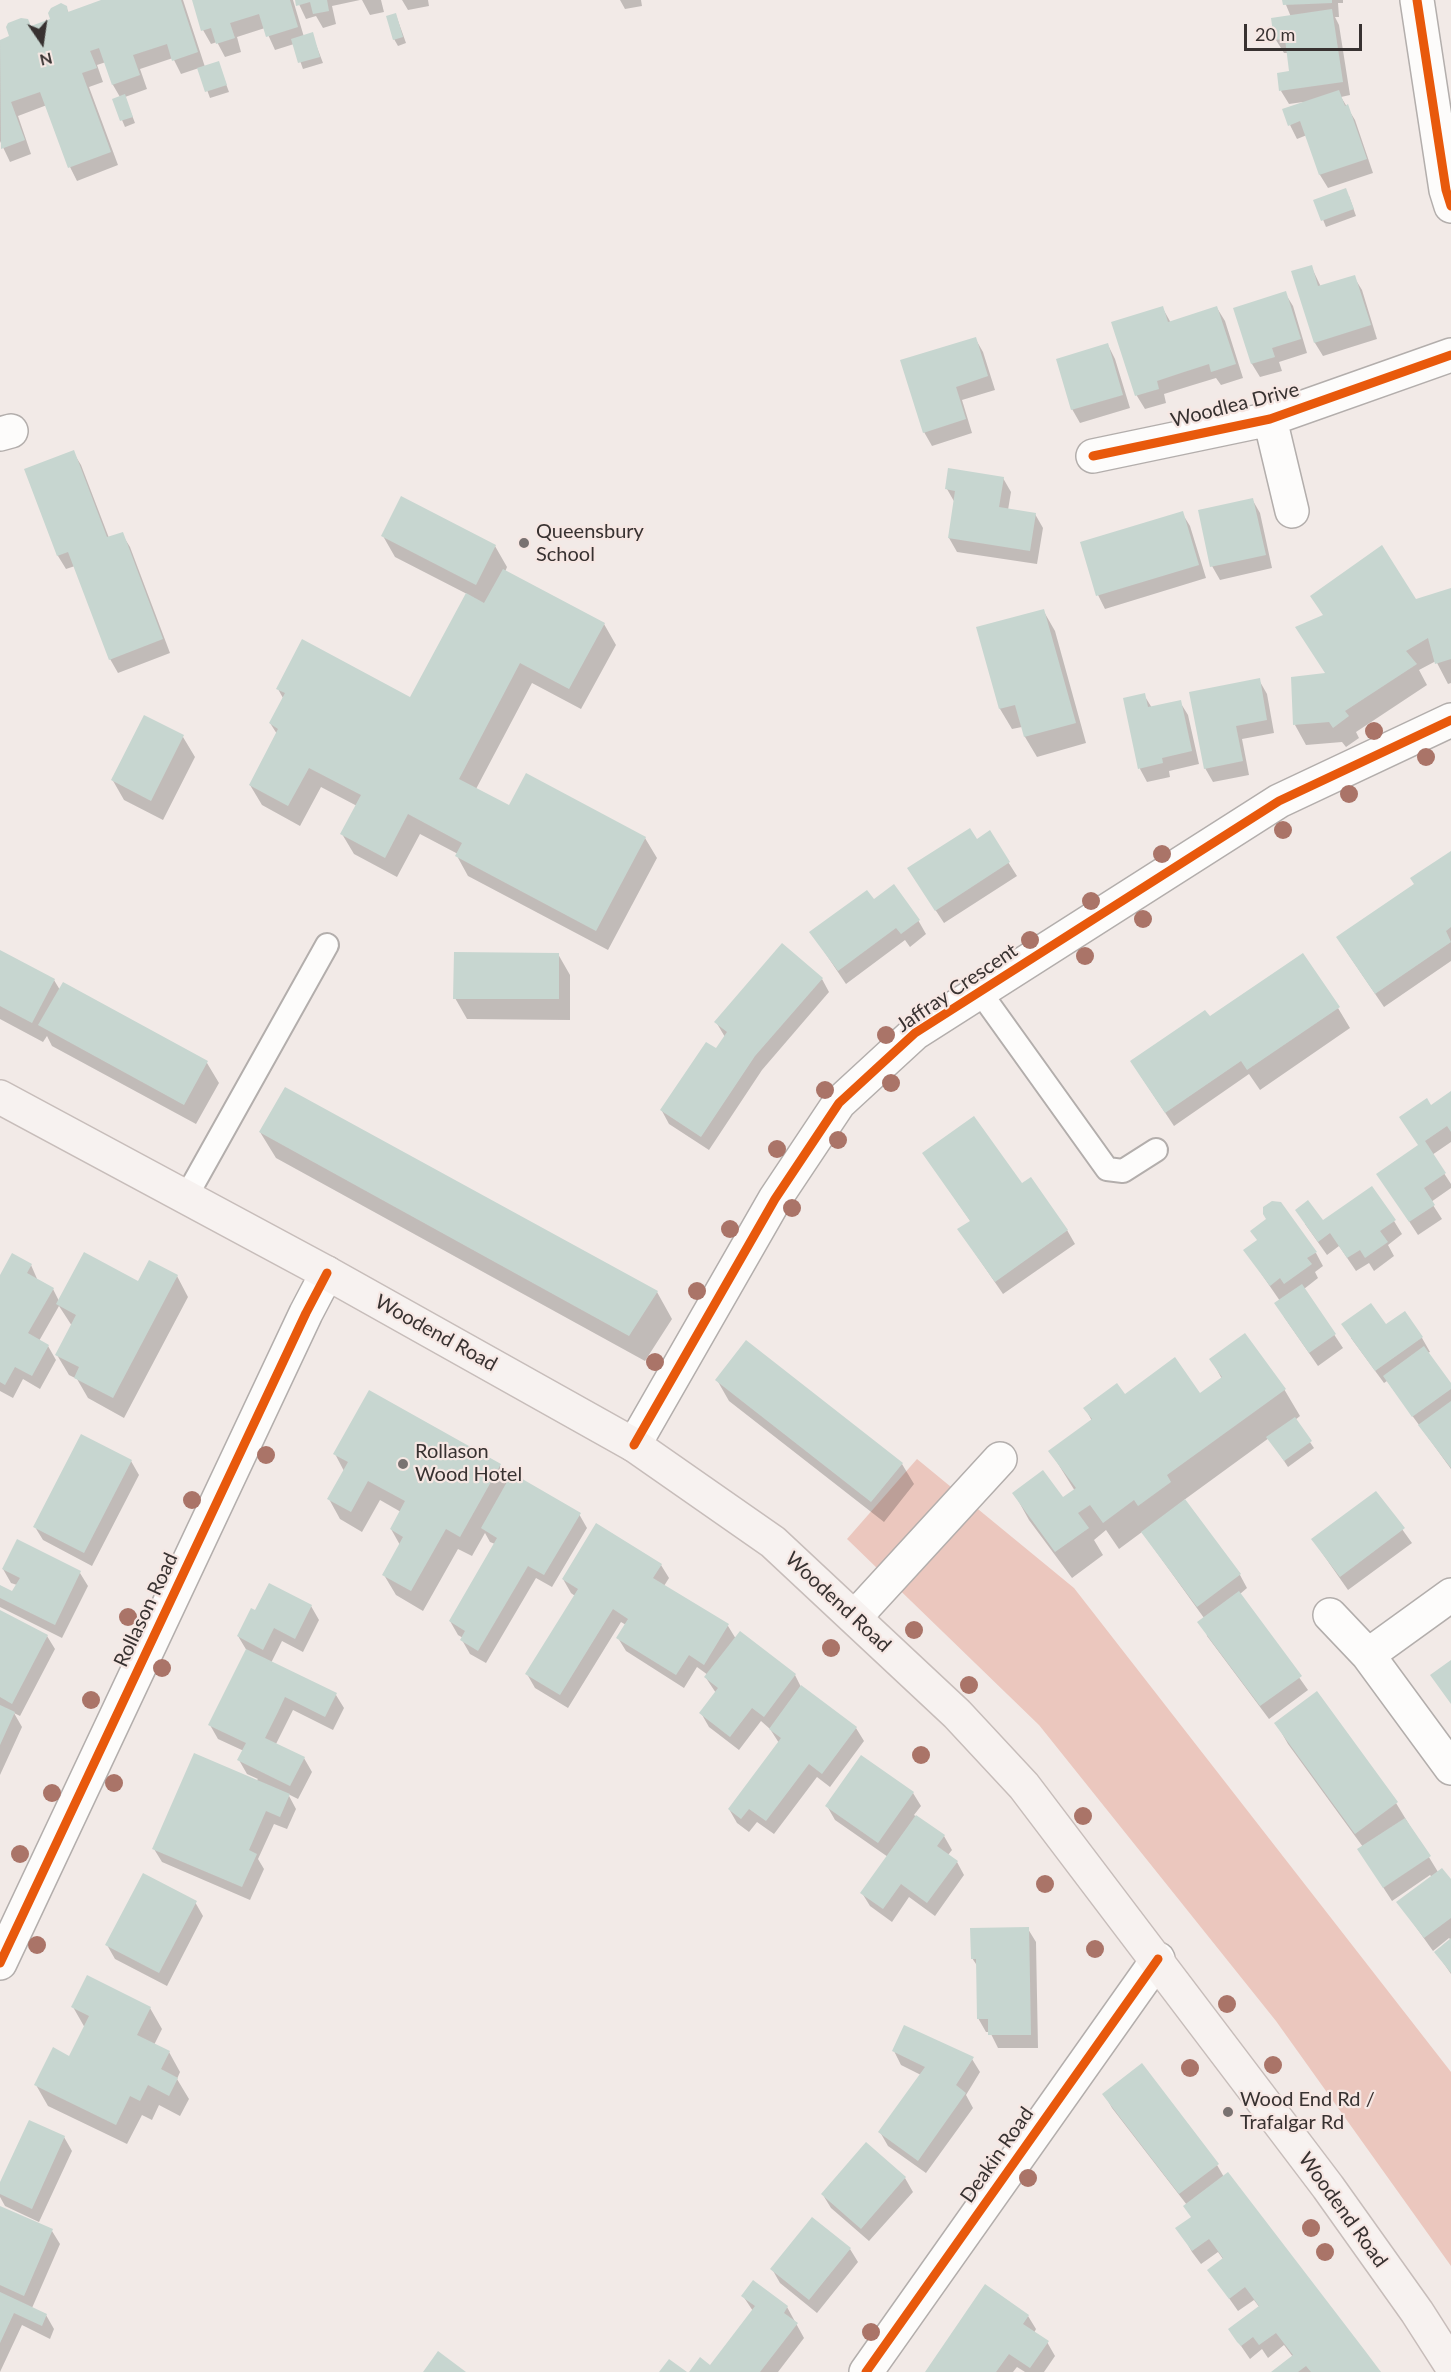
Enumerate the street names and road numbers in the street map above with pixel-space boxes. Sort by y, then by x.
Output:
street label: Woodlea Drive [1168,377,1302,433]
street label: Jaffray Crescent [892,939,1022,1037]
street label: Woodend Road [371,1290,501,1376]
street label: Woodend Road [780,1547,896,1657]
street label: Rollason Road [109,1549,183,1671]
street label: Deakin Road [955,2103,1039,2207]
street label: Woodend Road [1293,2148,1393,2272]

